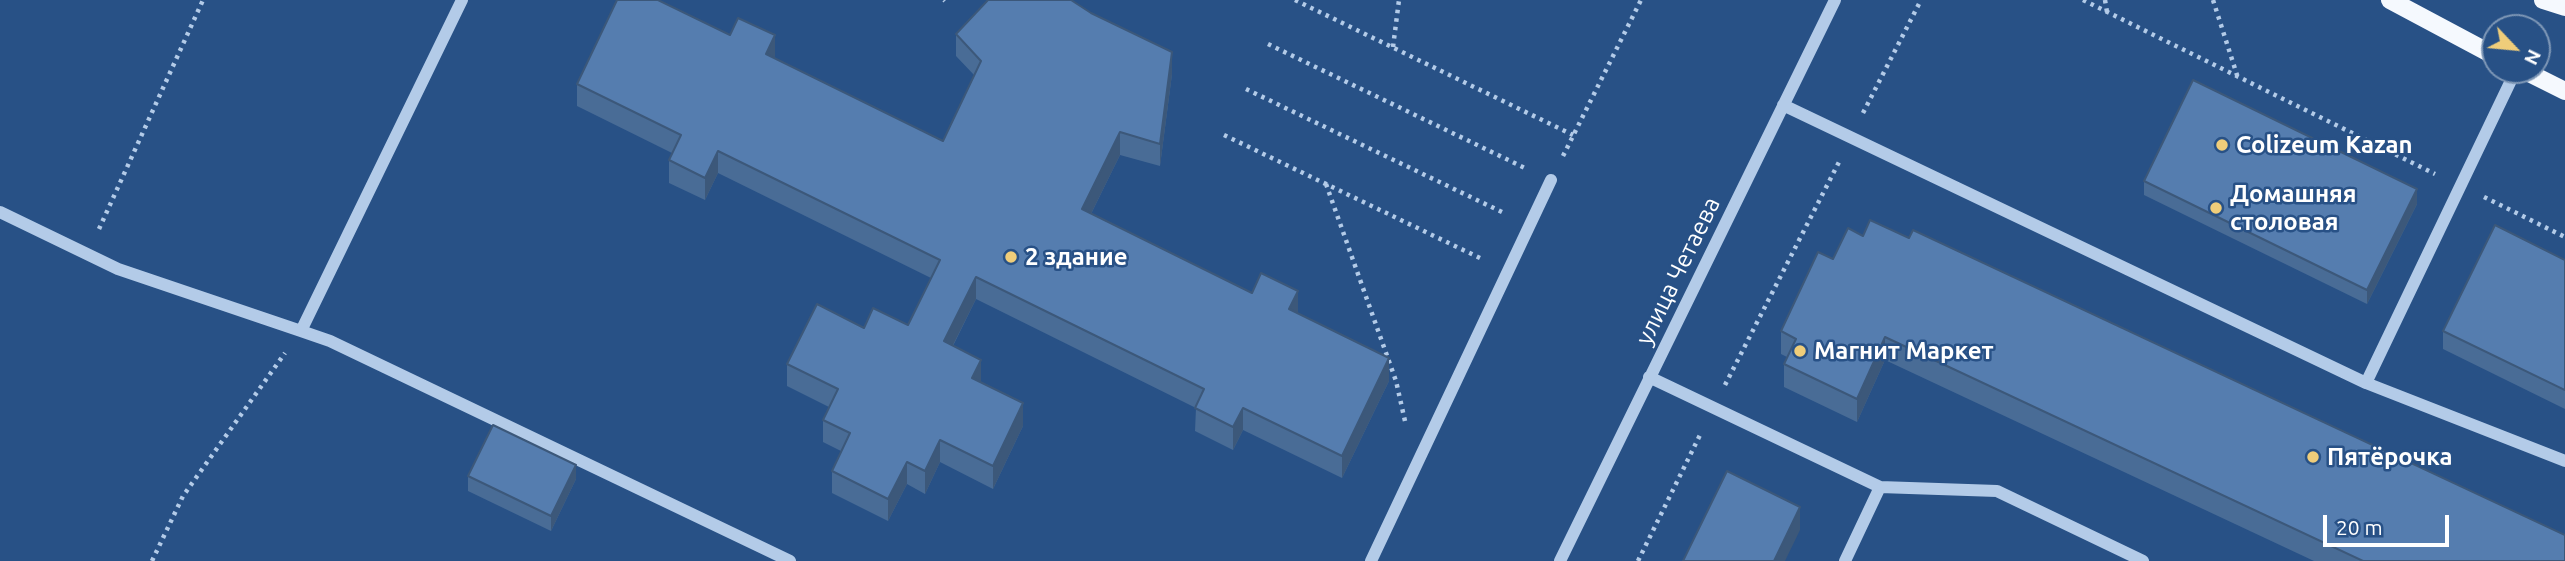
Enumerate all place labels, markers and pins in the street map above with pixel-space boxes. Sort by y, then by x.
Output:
place label: Colizeum Kazan [2236,131,2413,159]
marker: Colizeum Kazan [2214,137,2230,153]
place label: Домашняя столовая [2230,180,2357,236]
marker: Домашняя столовая [2208,200,2224,216]
place label: 2 здание [1025,243,1127,271]
marker: 2 здание [1003,249,1019,265]
place label: Магнит Маркет [1814,337,1994,365]
marker: Магнит Маркет [1792,343,1808,359]
place label: Пятёрочка [2327,443,2453,471]
marker: Пятёрочка [2305,449,2321,465]

